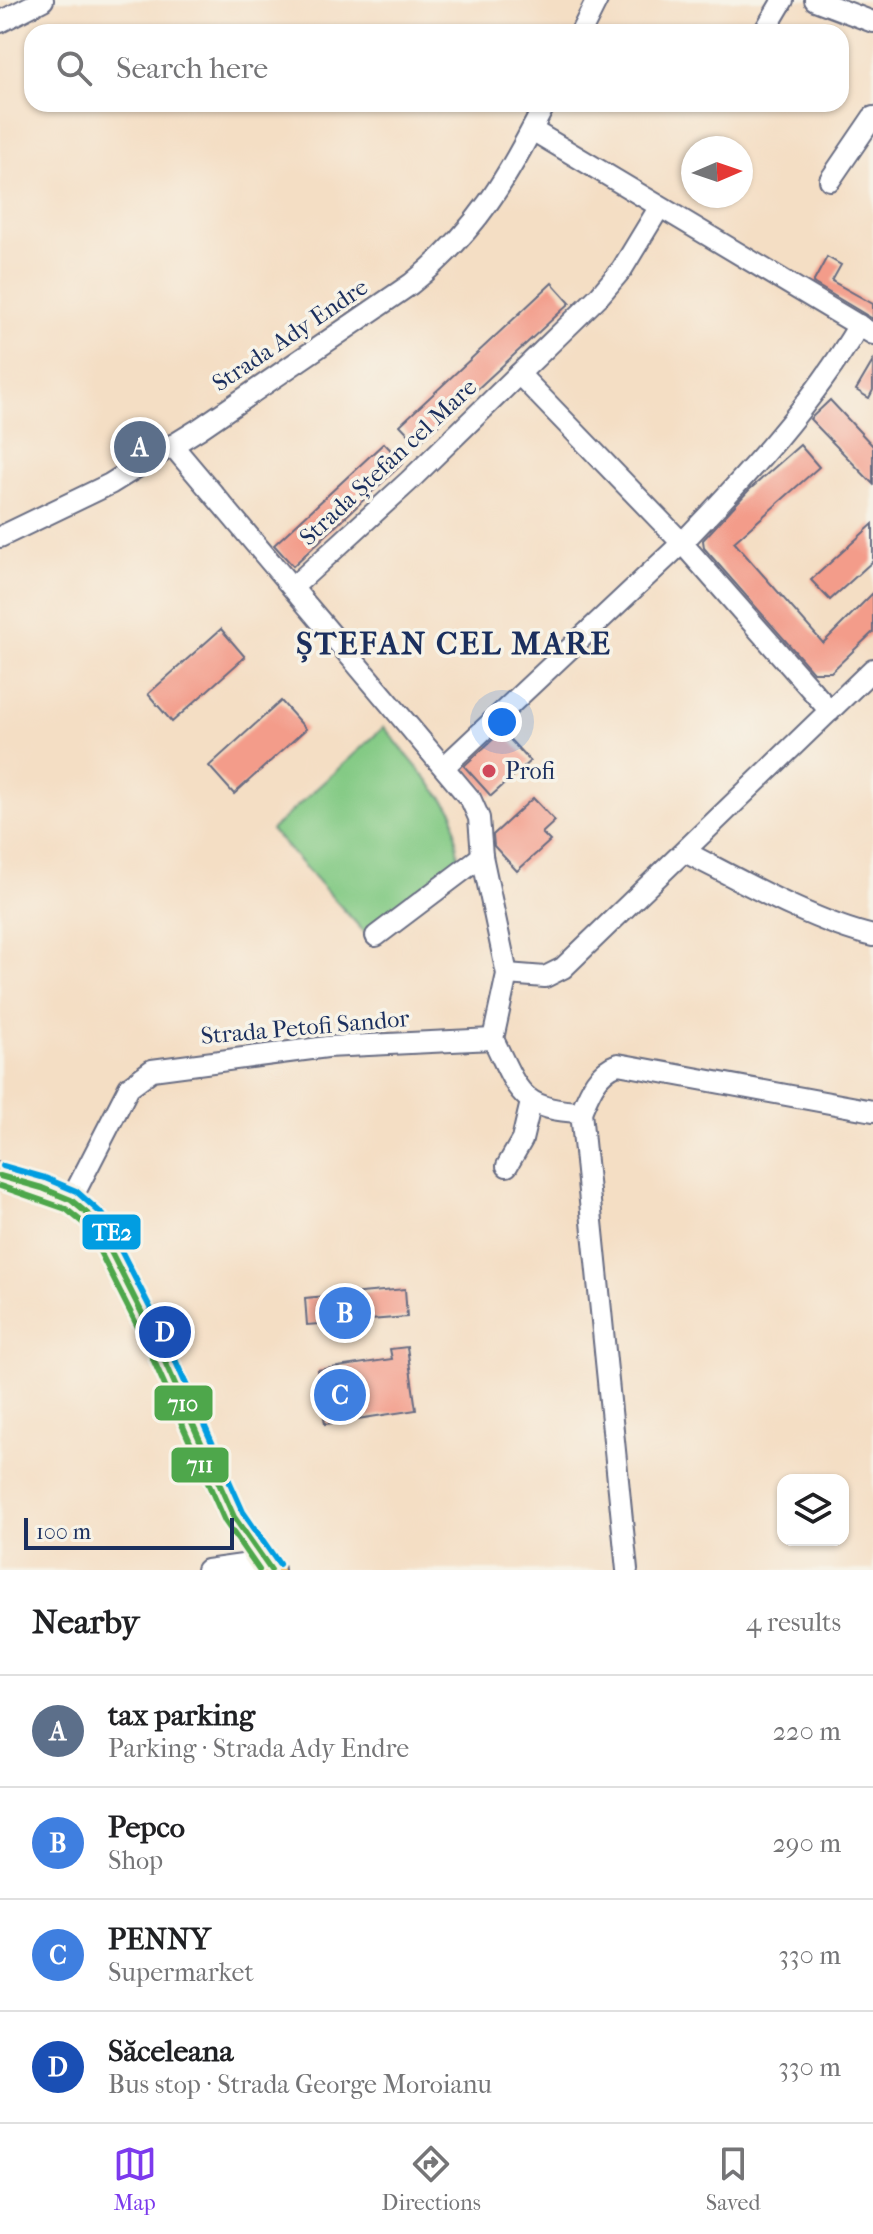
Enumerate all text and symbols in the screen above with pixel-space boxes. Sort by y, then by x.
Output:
search box [24,24,849,112]
icon: search [52,46,96,90]
text: Search here [116,51,268,86]
north arrow [681,136,753,208]
street label: Strada Ady Endre [207,273,373,397]
street label: Strada Ștefan cel Mare [294,373,483,552]
pin: A [114,417,166,477]
district label: ȘTEFAN CEL MARE [296,625,612,663]
your location [482,702,522,742]
place label: Profi [505,757,555,785]
marker: Profi [480,762,498,780]
street label: Strada Petofi Sandor [200,1004,411,1050]
line badge: TE2 [81,1213,142,1251]
text: TE2 [91,1220,132,1246]
pin: B [319,1283,371,1343]
pin: D [139,1302,191,1362]
pin: C [314,1365,366,1425]
line badge: 710 [153,1384,214,1422]
text: 710 [167,1391,198,1417]
line badge: 711 [170,1446,230,1484]
text: 711 [186,1452,213,1478]
map controls [777,1474,849,1546]
button: layers [777,1474,849,1546]
scale bar [24,1514,234,1550]
text: 100 m [36,1519,91,1545]
text: Nearby [32,1602,139,1642]
text: 4 results [746,1607,841,1638]
text: tax parking [108,1698,255,1733]
text: A [50,1716,66,1747]
text: 220 m [773,1716,841,1747]
text: Parking · Strada Ady Endre [108,1733,409,1764]
text: Pepco [108,1810,185,1845]
text: B [50,1828,66,1859]
text: 290 m [772,1828,841,1859]
text: Shop [108,1845,163,1876]
text: PENNY [108,1922,211,1957]
text: C [49,1940,67,1971]
text: 330 m [778,1940,841,1971]
text: Supermarket [108,1957,254,1988]
text: Săceleana [108,2034,233,2069]
text: D [48,2052,68,2083]
text: 330 m [778,2052,841,2083]
text: Bus stop · Strada George Moroianu [108,2069,492,2100]
tab: Map [113,2142,157,2216]
tab: Directions [382,2142,481,2216]
tab: Saved [706,2142,760,2216]

